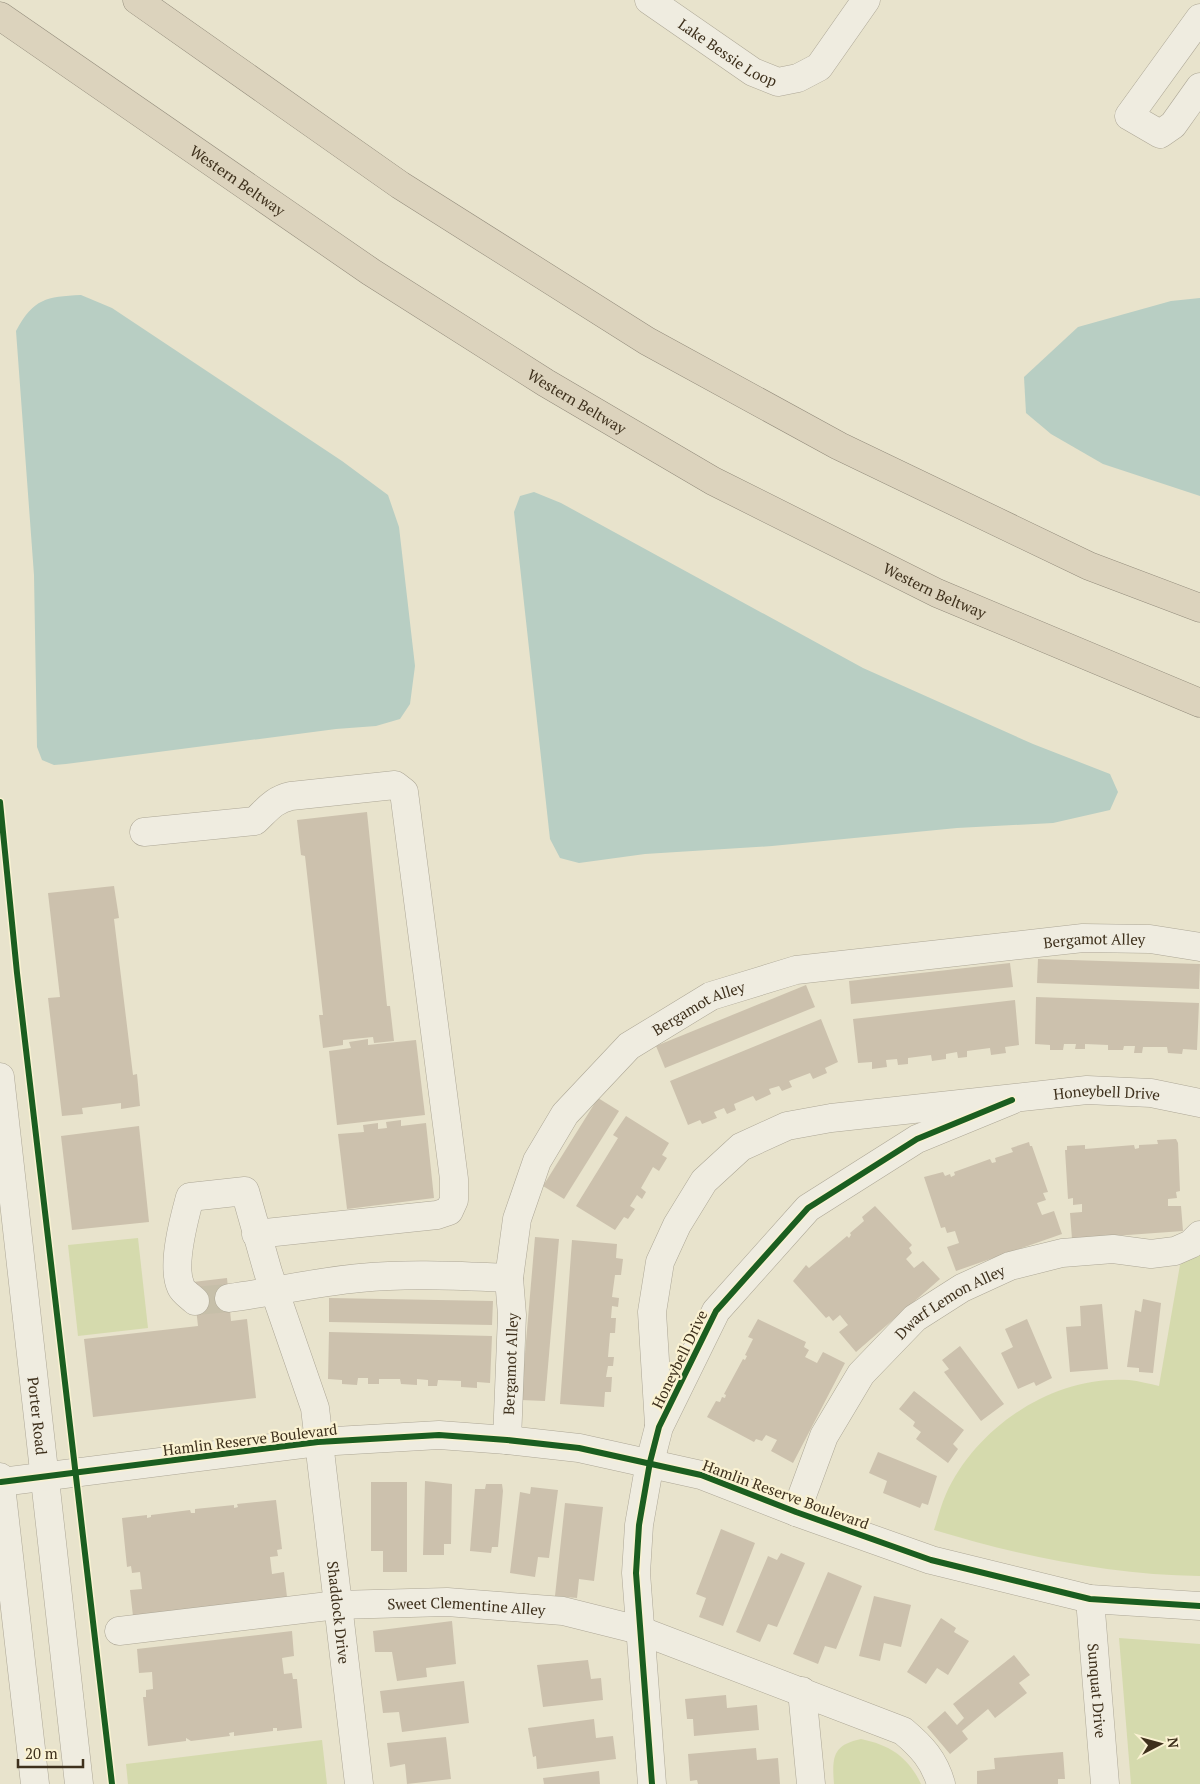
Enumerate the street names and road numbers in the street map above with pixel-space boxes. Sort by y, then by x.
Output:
street label: Lake Bessie Loop [675,14,780,91]
street label: Western Beltway [186,140,290,220]
street label: Western Beltway [524,364,631,438]
street label: Western Beltway [880,558,990,623]
street label: Bergamot Alley [1042,928,1146,952]
street label: Bergamot Alley [648,976,748,1040]
street label: Honeybell Drive [1052,1080,1162,1105]
street label: Dwarf Lemon Alley [890,1260,1008,1343]
street label: Honeybell Drive [647,1306,711,1412]
street label: Bergamot Alley [498,1312,522,1416]
street label: Porter Road [24,1376,52,1456]
street label: Hamlin Reserve Boulevard [162,1418,338,1460]
street label: Hamlin Reserve Boulevard [700,1455,872,1533]
street label: Shaddock Drive [323,1560,355,1665]
street label: Sweet Clementine Alley [387,1592,546,1620]
street label: Sunquat Drive [1084,1643,1111,1739]

